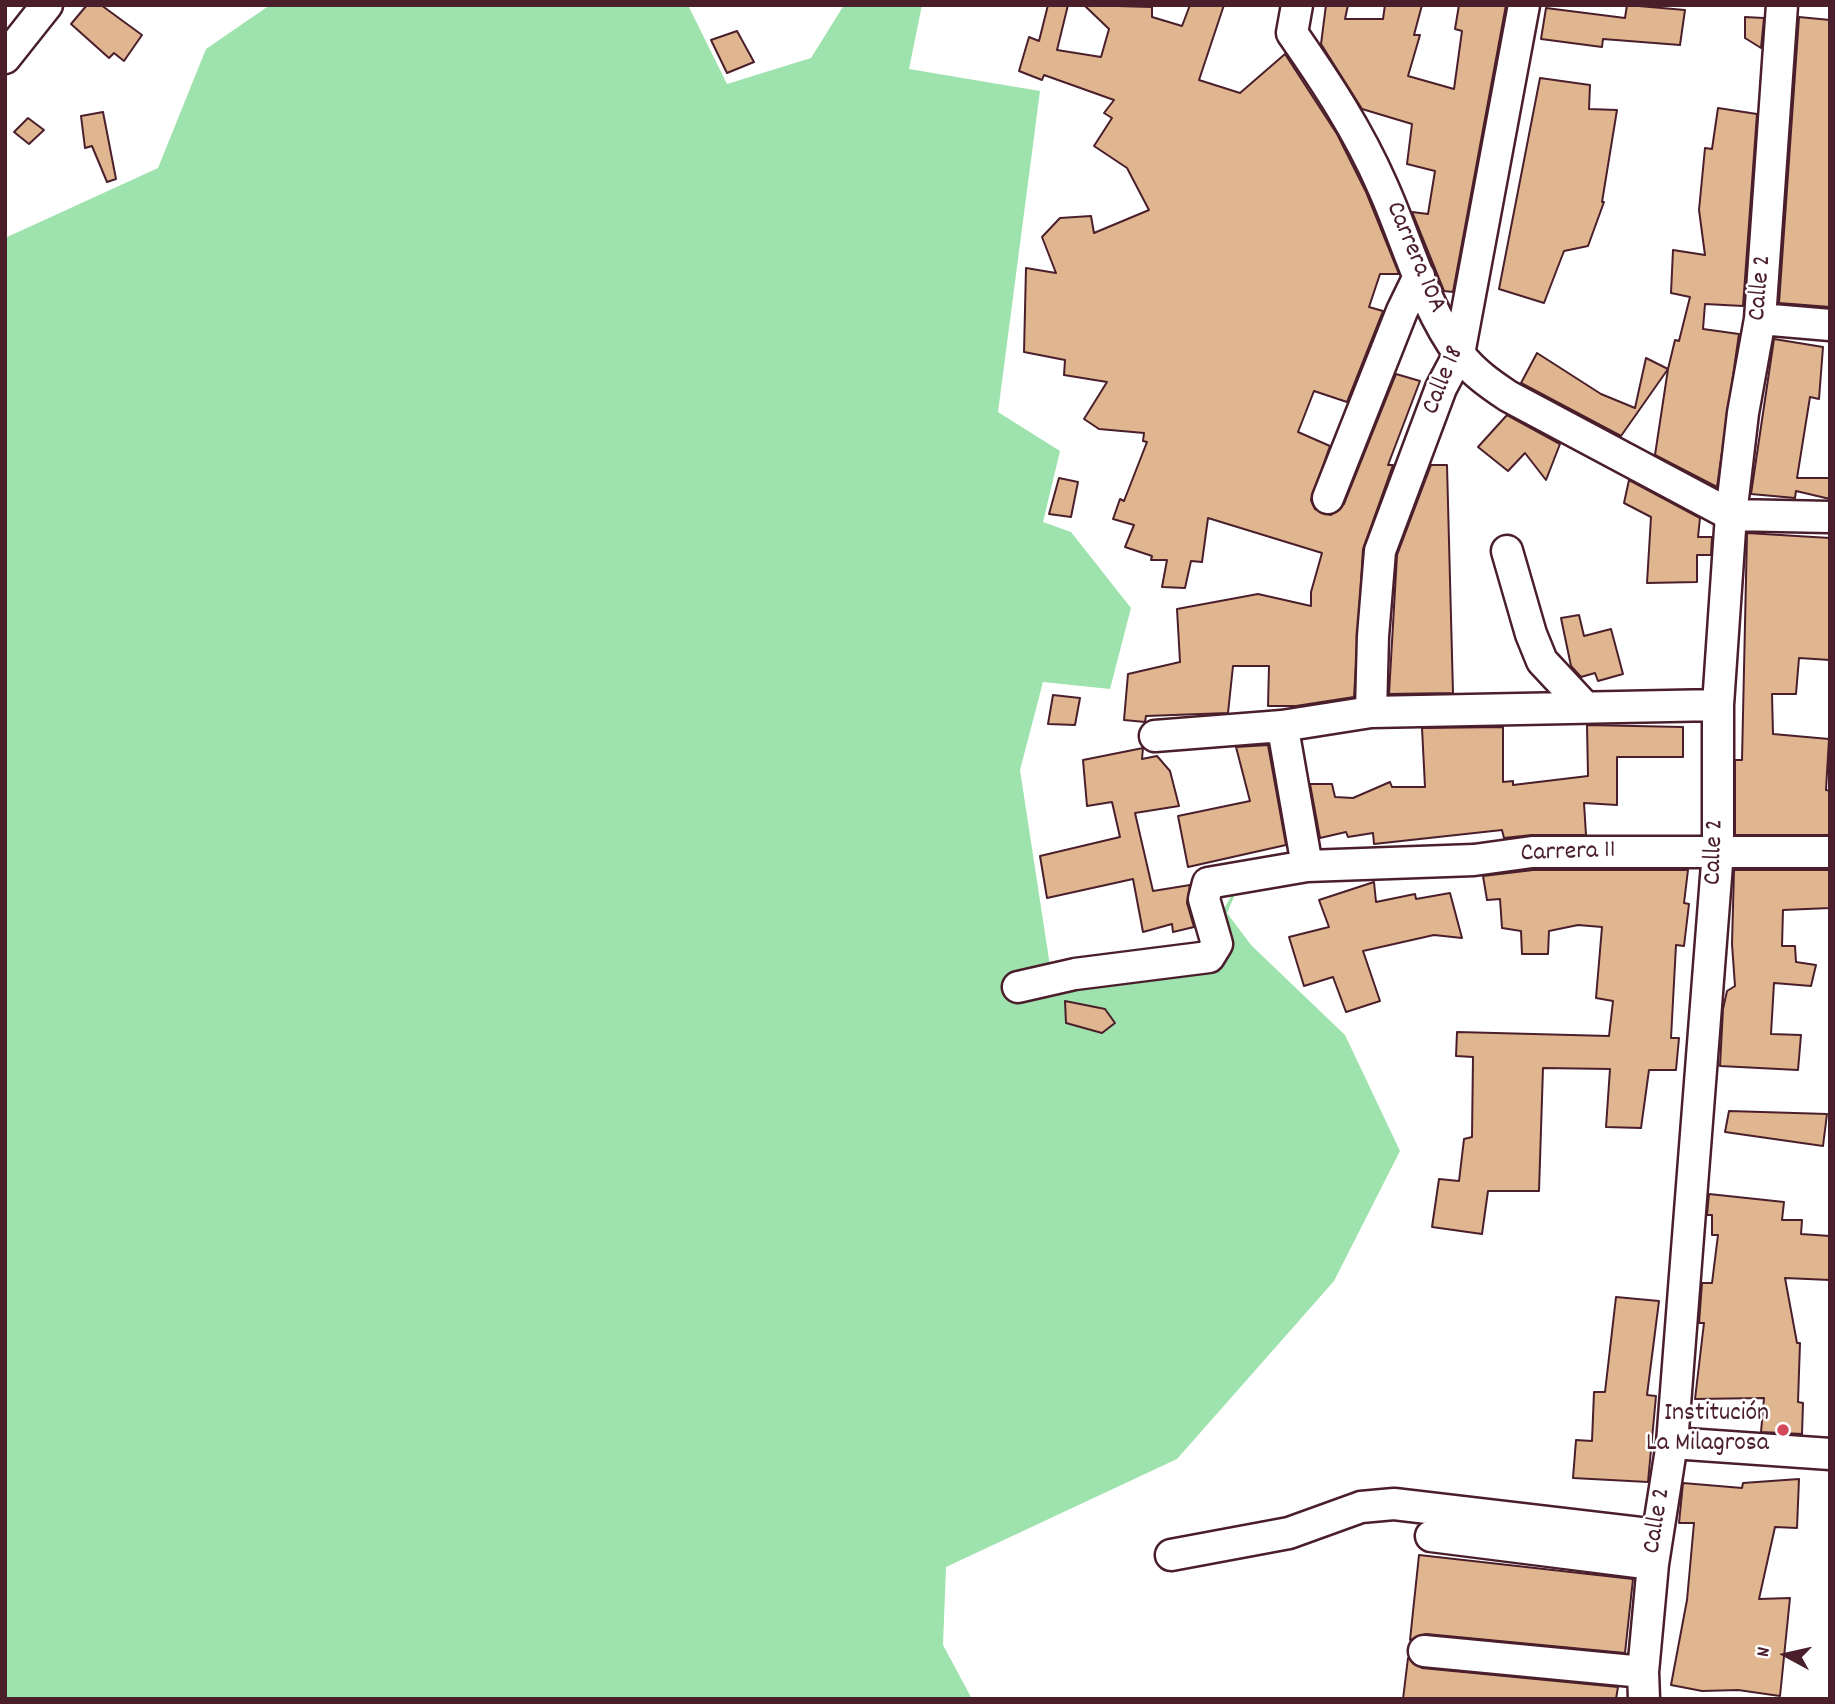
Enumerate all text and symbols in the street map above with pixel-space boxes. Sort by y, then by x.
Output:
street label: Carrera 10A [1377,198,1451,318]
street label: Calle 2 [1744,254,1780,322]
street label: Calle 18 [1417,342,1473,420]
street label: Calle 2 [1699,818,1733,886]
street label: Carrera 11 [1520,837,1616,871]
place label: Institución La Milagrosa [1646,1399,1769,1460]
marker: Institución La Milagrosa [1775,1422,1791,1438]
street label: Calle 2 [1638,1486,1680,1556]
north arrow [1751,1620,1821,1690]
text: N [1751,1645,1779,1659]

